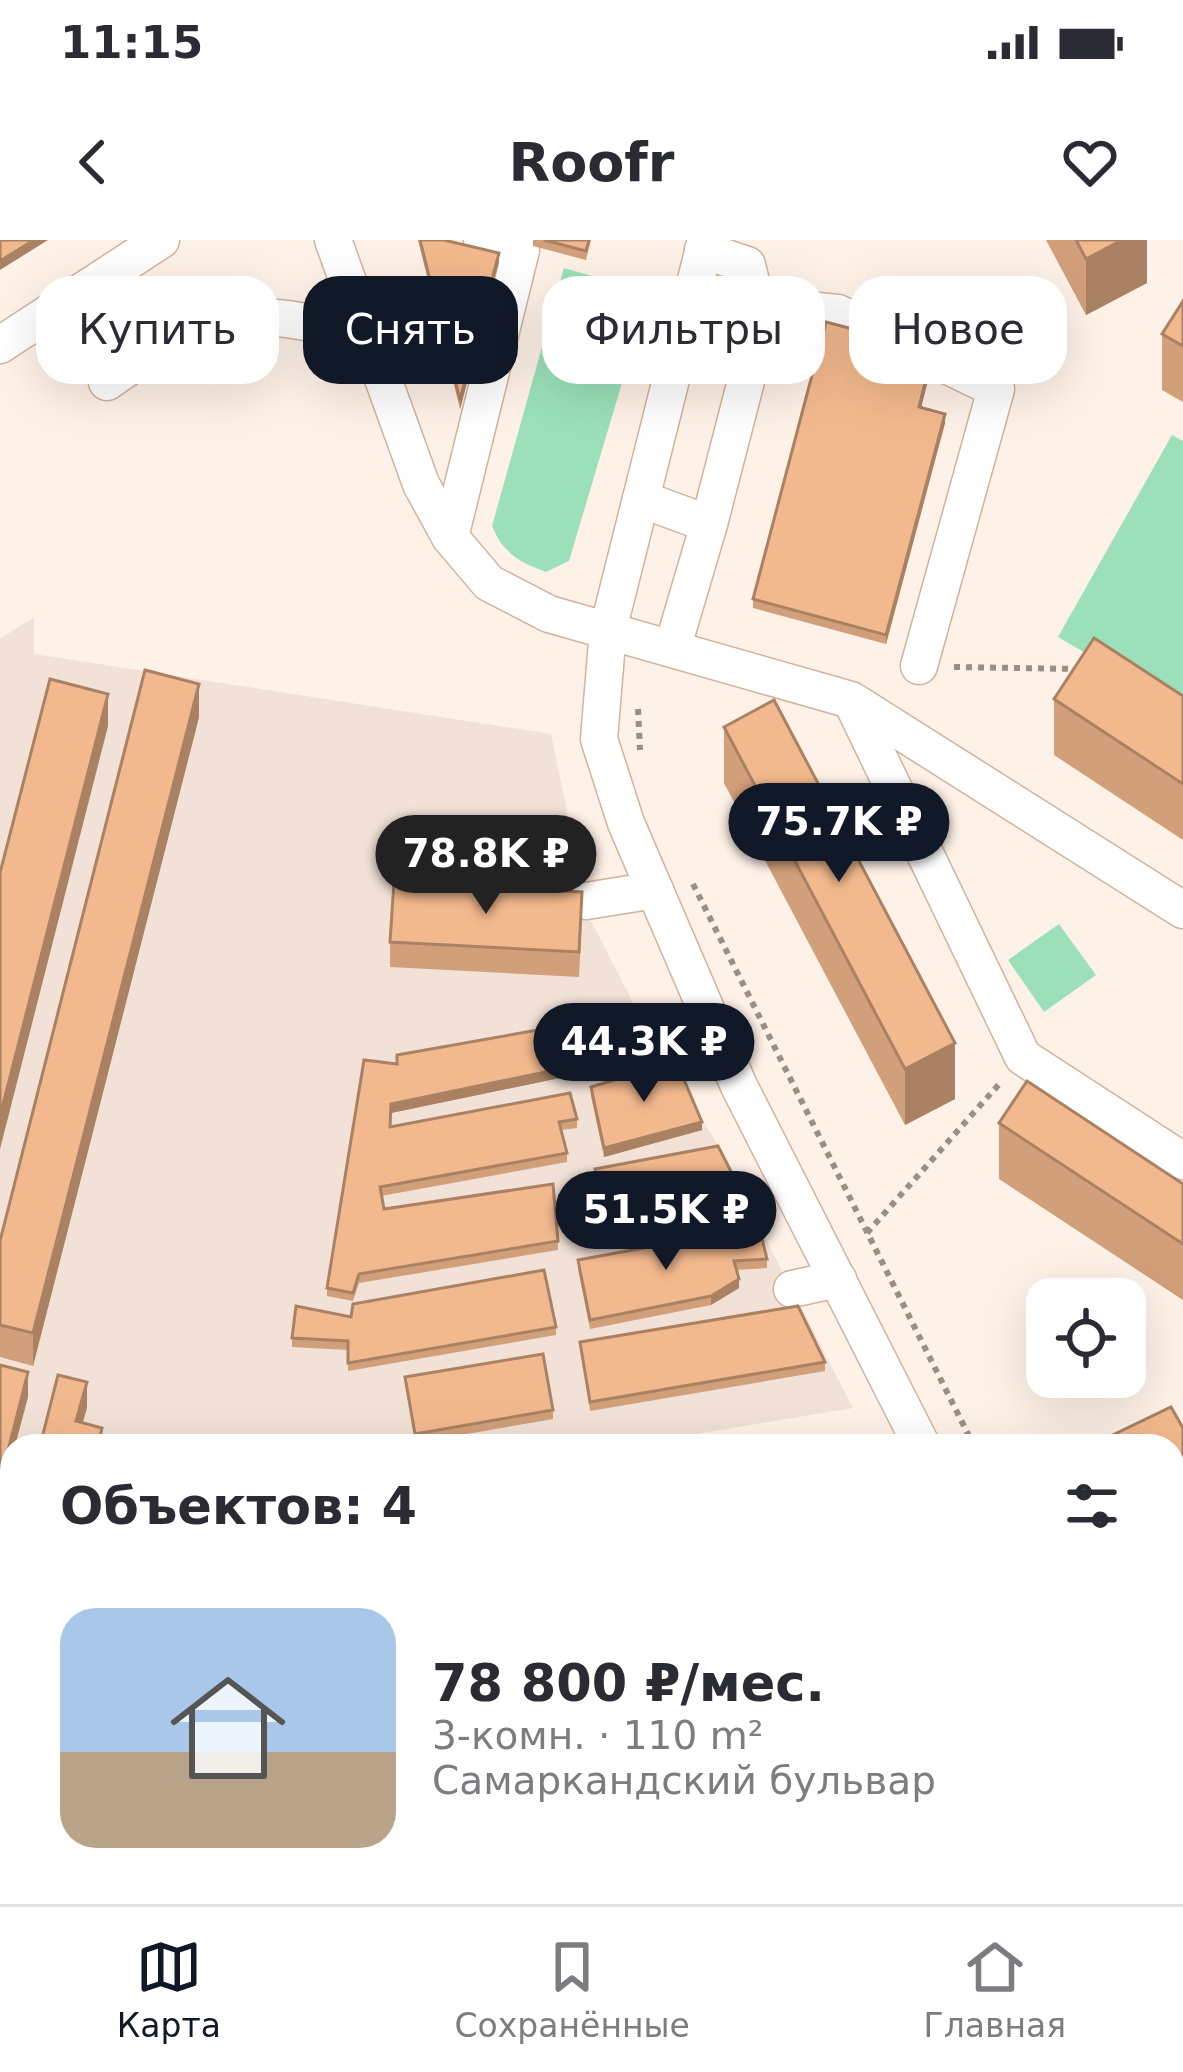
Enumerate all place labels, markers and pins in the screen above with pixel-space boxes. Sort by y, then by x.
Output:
pin: 75.7K ₽ [728,783,950,885]
pin: 78.8K ₽ [375,815,597,917]
pin: 44.3K ₽ [533,1003,755,1105]
pin: 51.5K ₽ [555,1171,777,1273]

